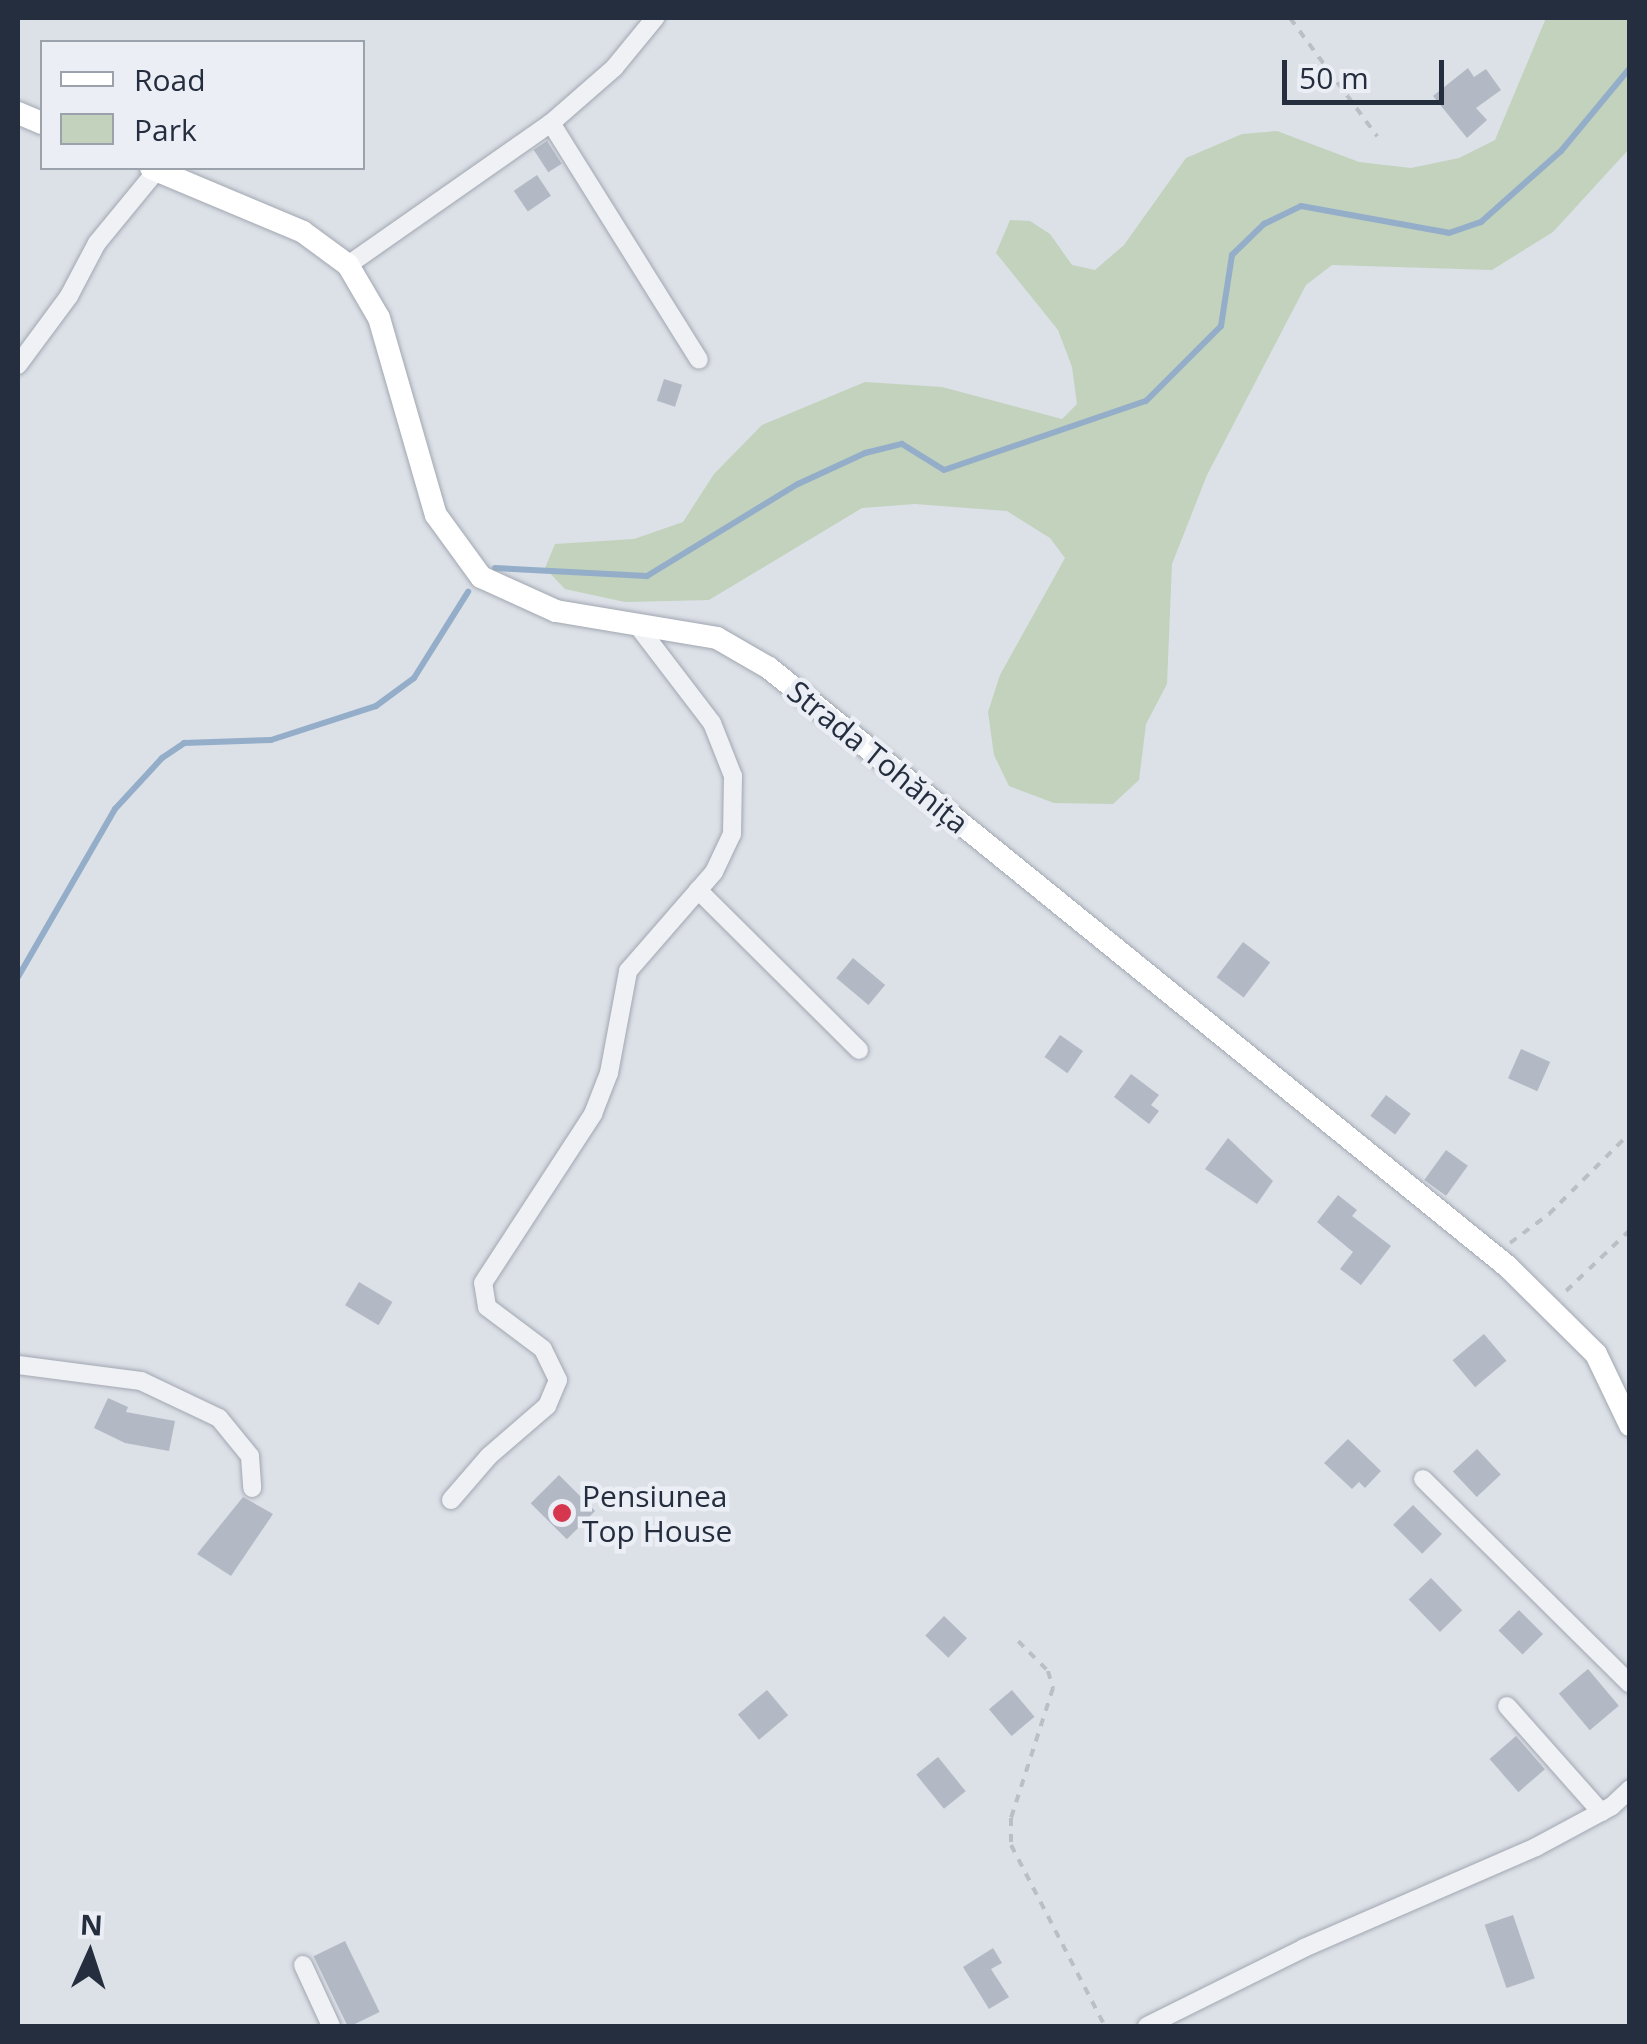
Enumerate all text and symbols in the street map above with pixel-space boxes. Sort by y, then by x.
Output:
legend [40,40,365,170]
scale bar [1287,40,1450,102]
text: 50 m [1299,57,1369,98]
text: Road [134,59,206,100]
text: Park [134,109,197,150]
street label: Strada Tohănița [780,673,976,841]
place label: Pensiunea Top House [582,1478,732,1548]
marker: Pensiunea Top House [551,1502,573,1524]
north arrow [40,1904,140,2004]
text: N [79,1904,104,1944]

